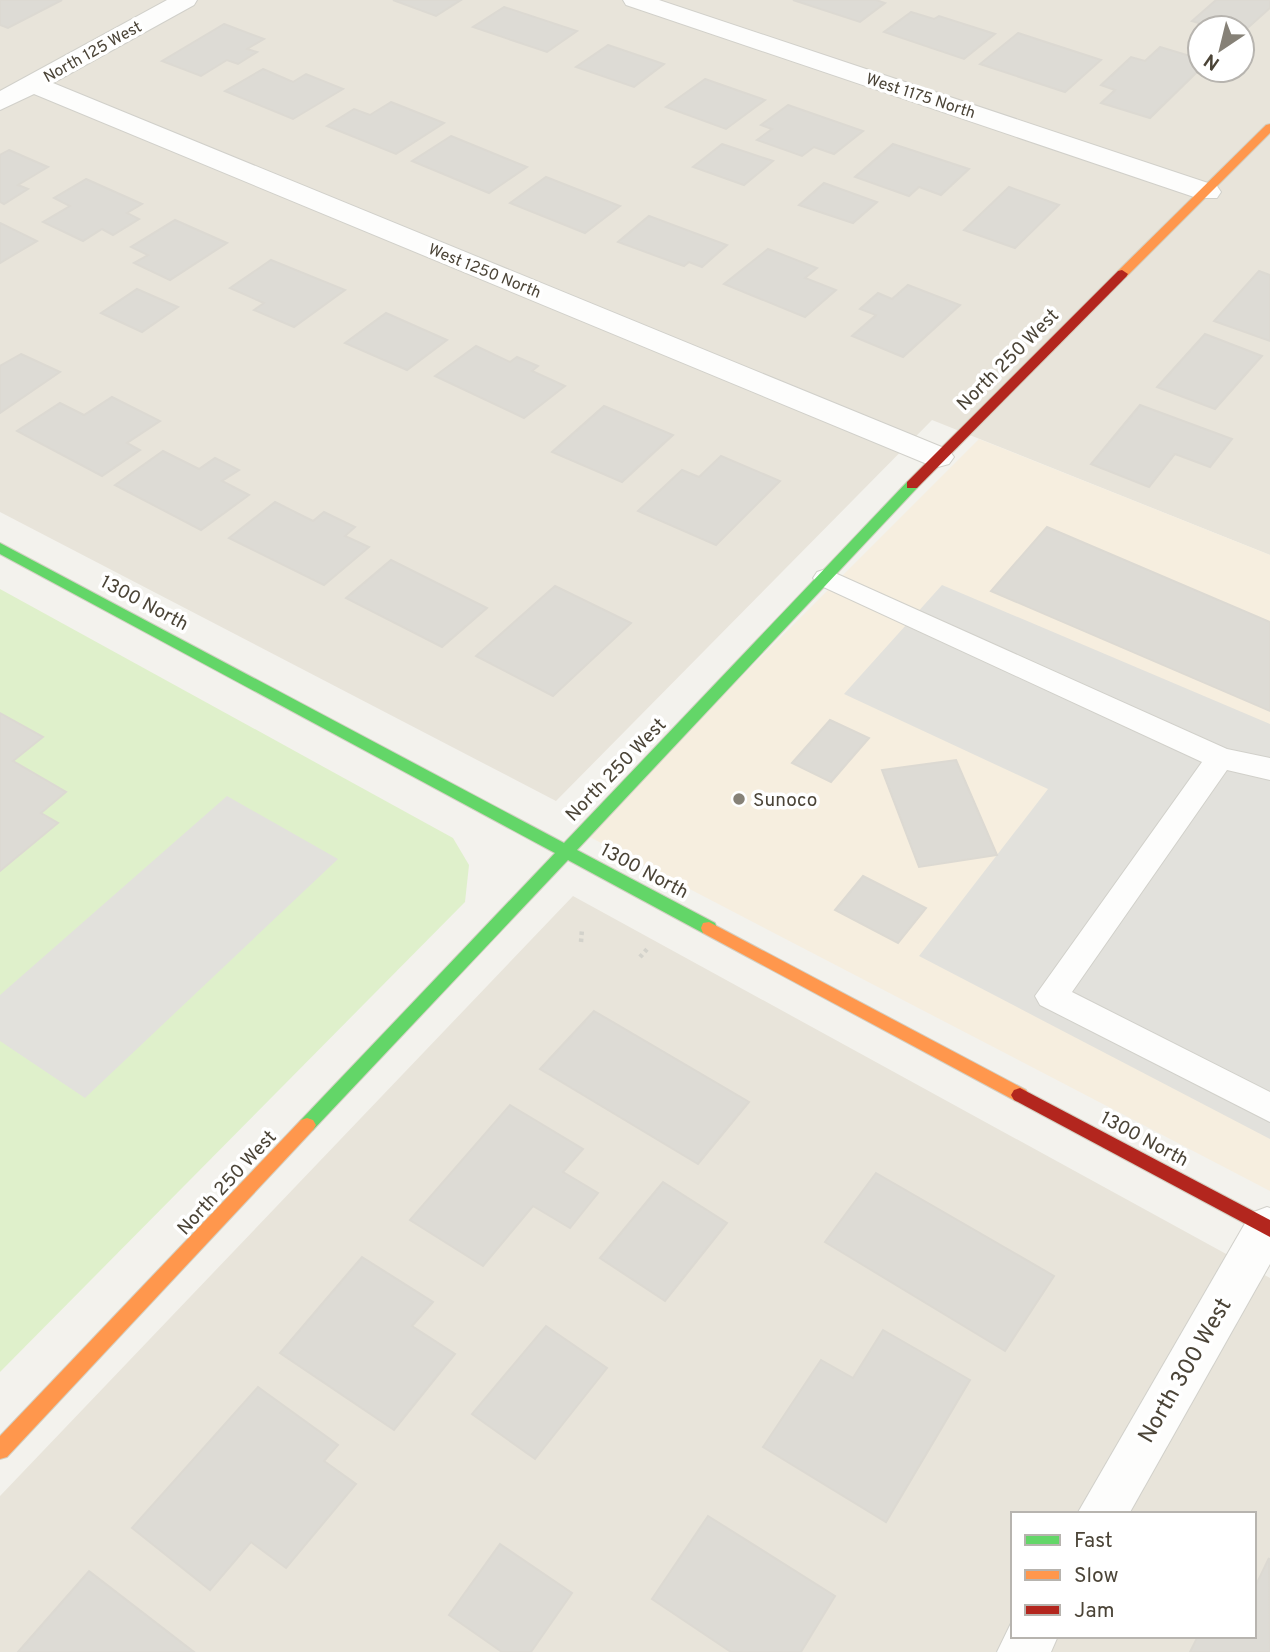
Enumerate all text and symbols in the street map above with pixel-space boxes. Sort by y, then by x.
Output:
north arrow [1186,14,1256,84]
street label: North 125 West [40,18,146,88]
text: N [1200,48,1225,75]
street label: West 1175 North [863,70,978,124]
street label: West 1250 North [425,240,544,304]
street label: North 250 West [952,304,1065,417]
street label: 1300 North [96,571,192,637]
street label: North 250 West [561,714,672,827]
place label: Sunoco [753,789,817,813]
marker: Sunoco [731,791,747,807]
street label: 1300 North [596,839,692,905]
street label: 1300 North [1096,1107,1192,1173]
street label: North 250 West [173,1126,282,1241]
street label: North 300 West [1133,1293,1239,1449]
legend [1011,1512,1256,1638]
text: Fast [1074,1528,1113,1555]
text: Slow [1074,1563,1119,1590]
text: Jam [1074,1598,1115,1625]

